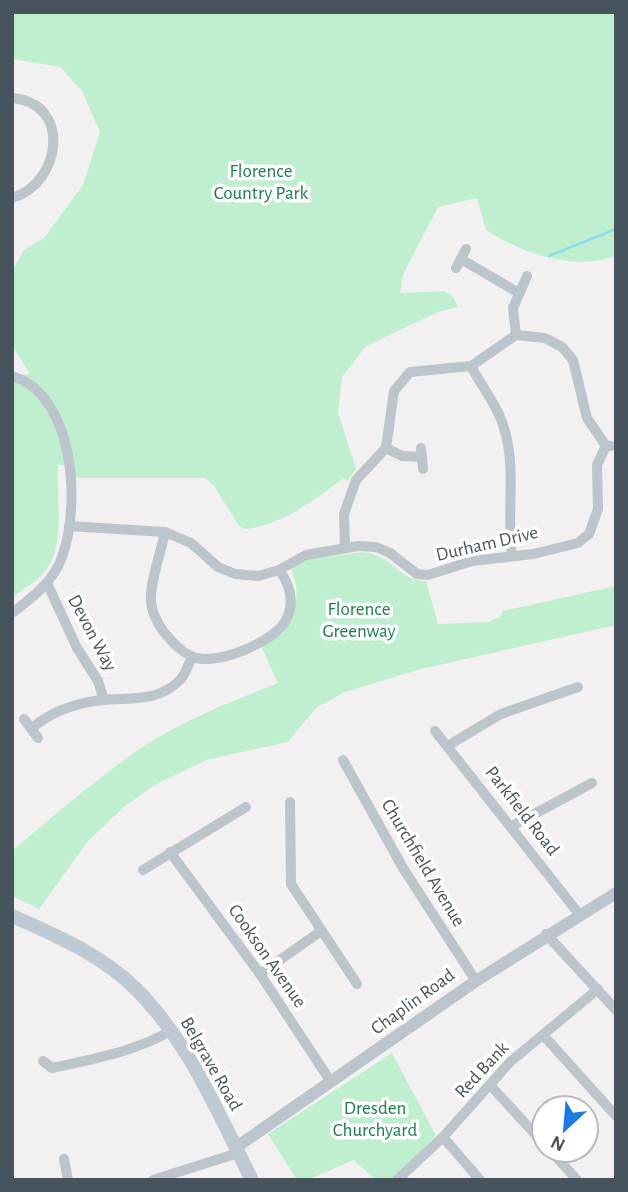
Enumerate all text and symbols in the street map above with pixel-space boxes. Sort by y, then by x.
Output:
park label: Florence Country Park [214,162,309,203]
street label: Durham Drive [434,523,540,565]
street label: Devon Way [64,592,120,674]
park label: Florence Greenway [322,600,396,641]
street label: Parkfield Road [481,763,563,859]
street label: Churchfield Avenue [378,796,468,930]
street label: Cookson Avenue [224,901,310,1011]
street label: Chaplin Road [368,965,458,1039]
street label: Belgrave Road [177,1014,245,1114]
street label: Red Bank [452,1038,513,1102]
north arrow [530,1094,600,1164]
park label: Dresden Churchyard [333,1099,417,1140]
text: N [548,1131,568,1154]

